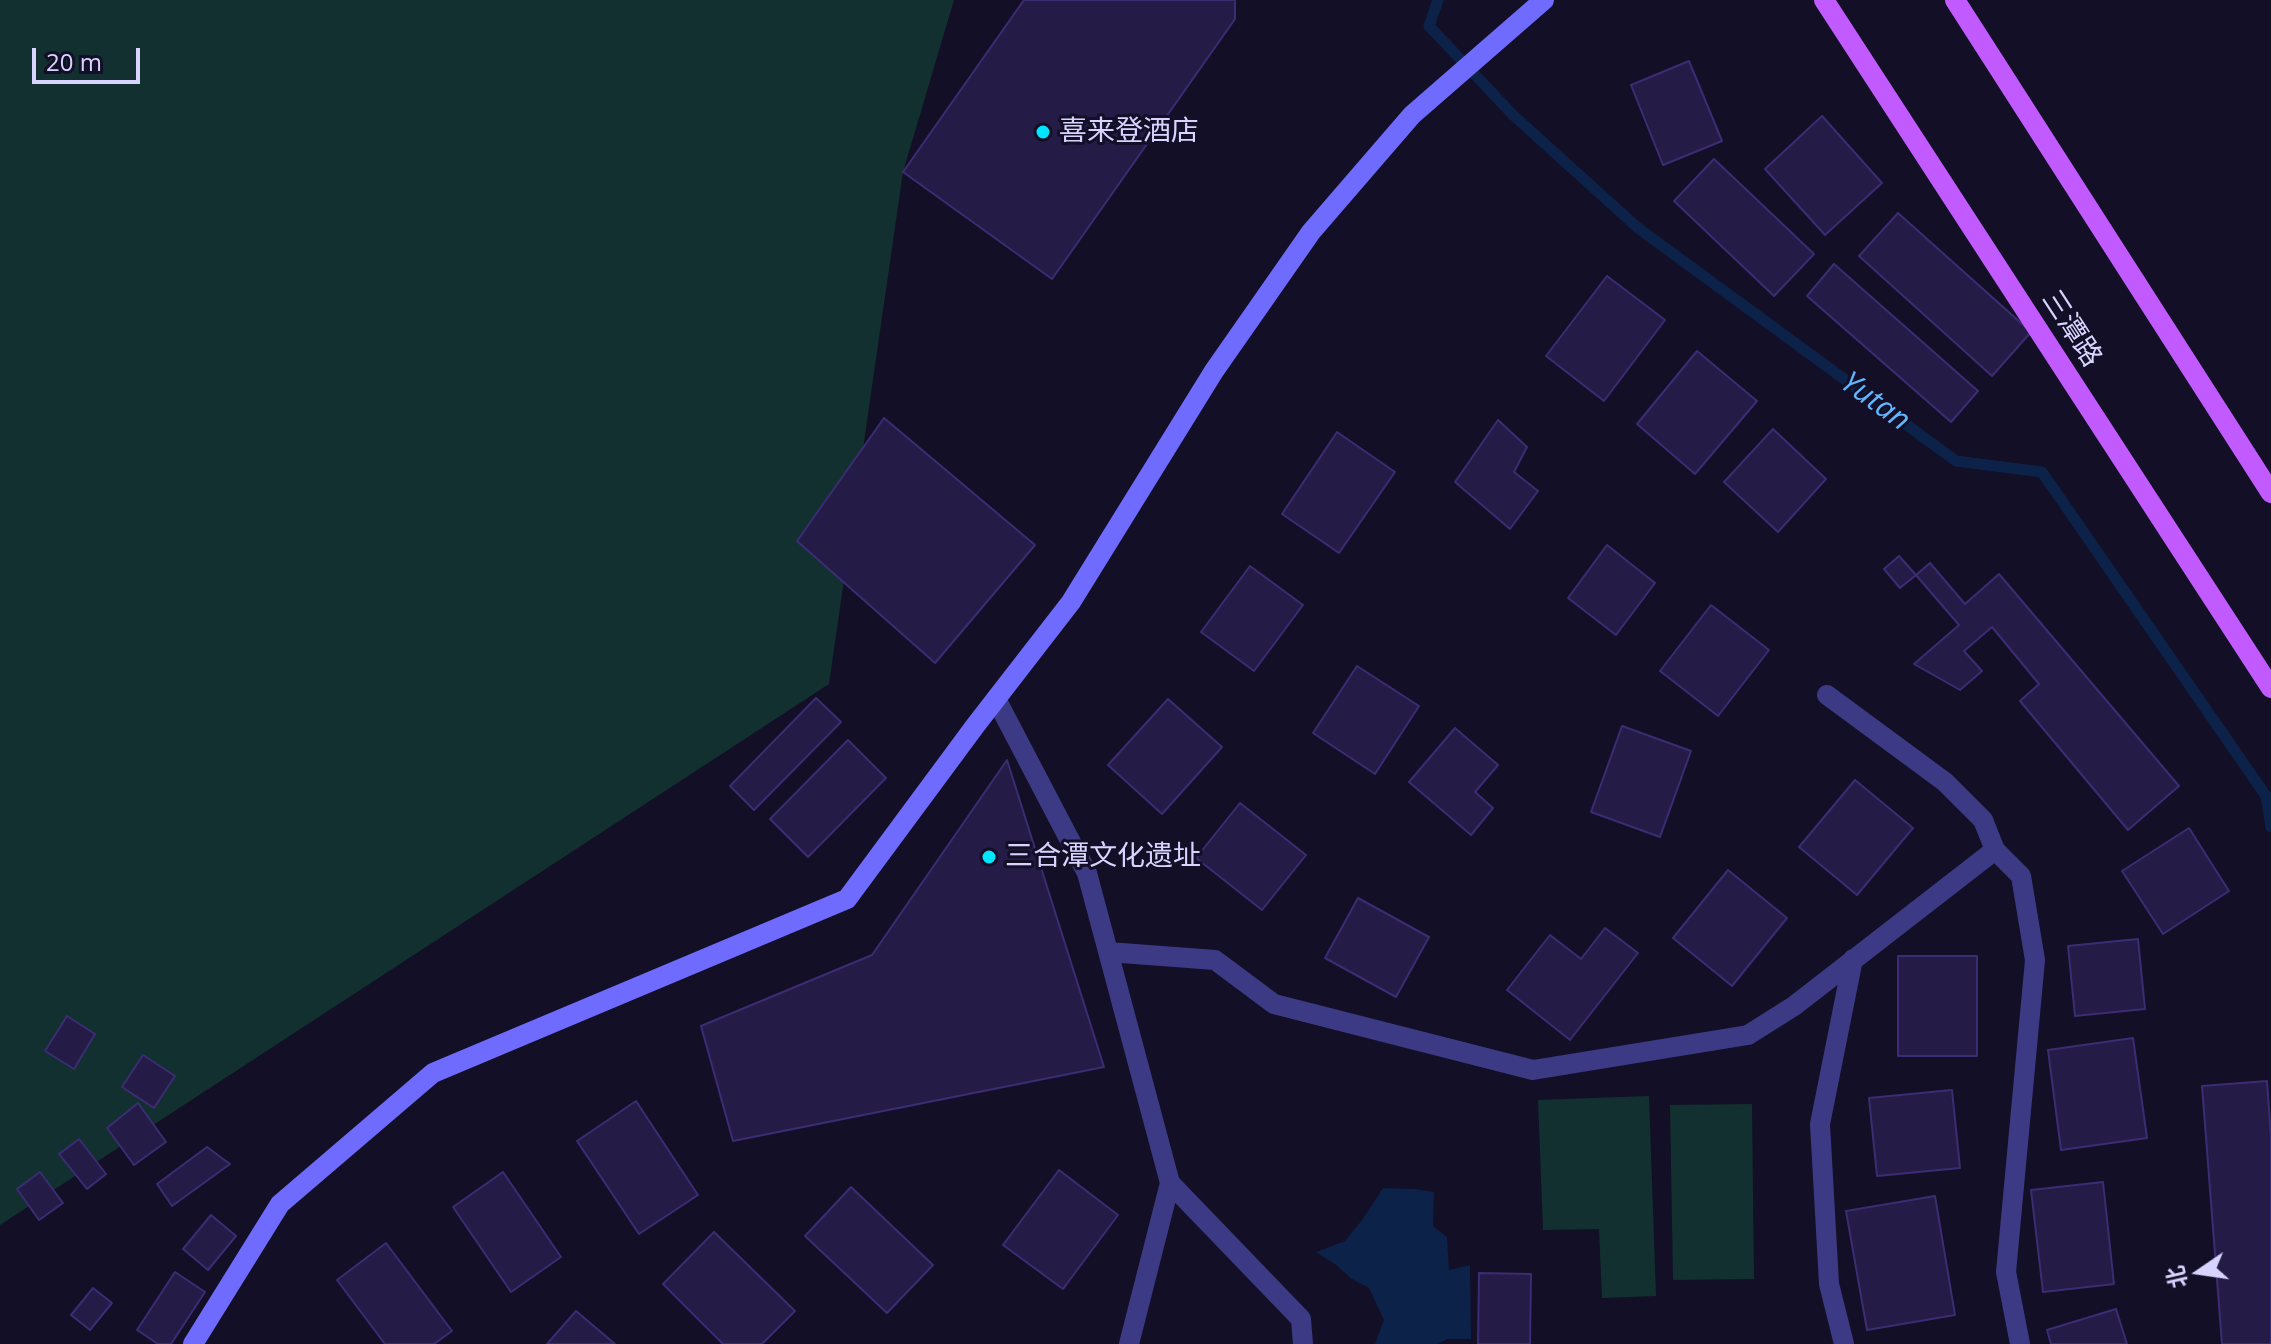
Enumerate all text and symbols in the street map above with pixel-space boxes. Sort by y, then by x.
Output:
scale bar [36,32,144,82]
text: 20 m [46,45,102,78]
place label: 喜来登酒店 [1059,115,1199,149]
marker: 喜来登酒店 [1034,123,1052,141]
street label: 三潭路 [2034,285,2108,373]
water label: Yutan [1833,365,1917,439]
place label: 三合潭文化遗址 [1005,840,1201,874]
marker: 三合潭文化遗址 [980,848,998,866]
north arrow [2159,1232,2239,1312]
text: 北 [2159,1263,2193,1292]

